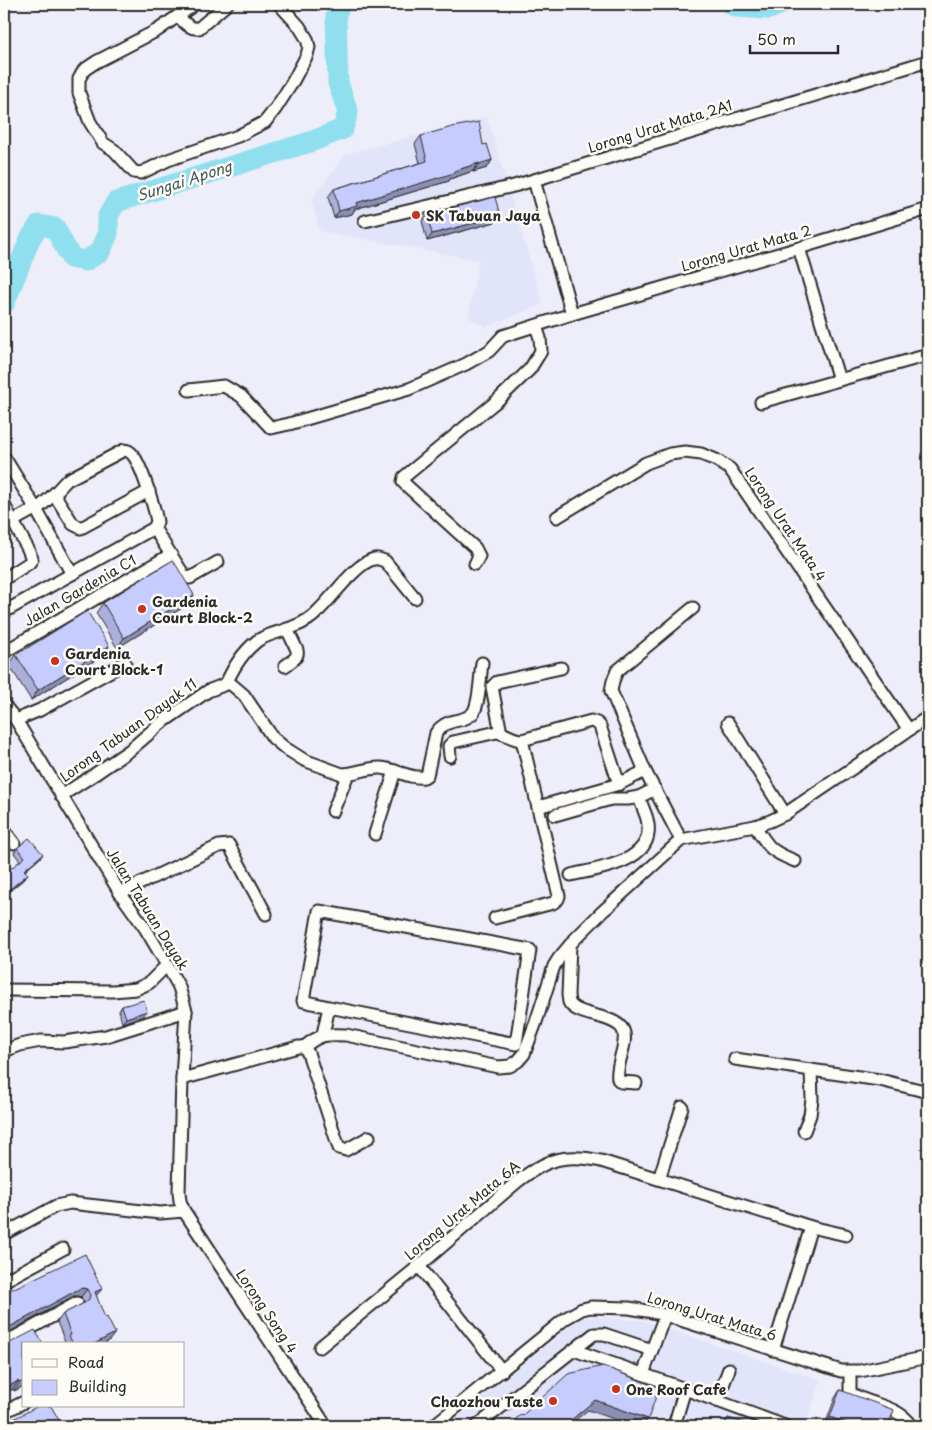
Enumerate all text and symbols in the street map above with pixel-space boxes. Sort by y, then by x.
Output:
scale bar [750,22,837,54]
text: 50 m [757,27,796,50]
street label: Lorong Urat Mata 2A1 [585,94,735,158]
water label: Sungai Apong [133,153,236,206]
place label: SK Tabuan Jaya [426,205,541,226]
marker: SK Tabuan Jaya [410,209,422,221]
street label: Lorong Urat Mata 2 [679,219,813,277]
street label: Lorong Urat Mata 4 [740,463,832,585]
street label: Jalan Gardenia C1 [20,549,140,631]
place label: Gardenia Court Block-2 [152,591,253,628]
marker: Gardenia Court Block-2 [136,603,148,615]
place label: Gardenia Court Block-1 [65,643,163,680]
marker: Gardenia Court Block-1 [49,655,61,667]
street label: Lorong Tabuan Dayak 11 [55,673,201,787]
street label: Jalan Tabuan Dayak [102,844,194,974]
street label: Lorong Urat Mata 6A [400,1155,525,1265]
street label: Lorong Song 4 [231,1265,303,1357]
street label: Lorong Urat Mata 6 [645,1286,779,1346]
legend [22,1342,185,1408]
text: Road [68,1350,104,1373]
text: Building [68,1374,127,1397]
place label: One Roof Cafe [626,1379,727,1400]
marker: One Roof Cafe [610,1383,622,1395]
place label: Chaozhou Taste [431,1391,543,1412]
marker: Chaozhou Taste [547,1395,559,1407]

